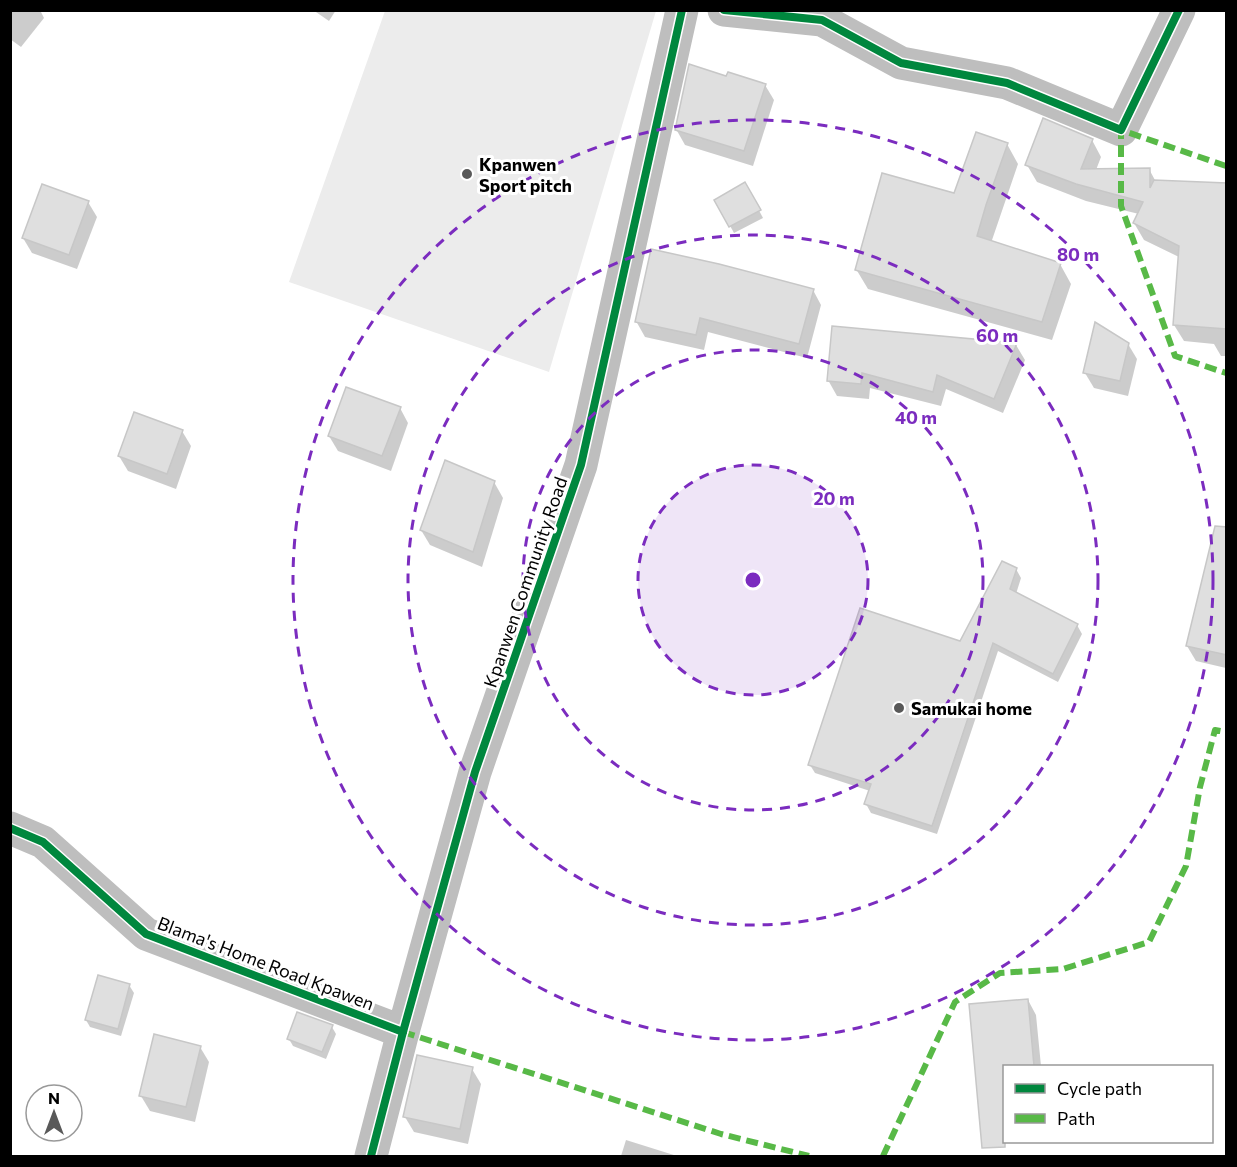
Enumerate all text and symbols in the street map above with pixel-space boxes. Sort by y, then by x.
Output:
place label: Kpanwen Sport pitch [479,153,572,196]
marker: Kpanwen Sport pitch [460,167,474,181]
text: 80 m [1057,243,1099,265]
text: 60 m [976,324,1018,346]
text: 40 m [895,406,937,428]
street label: Kpanwen Community Road [479,474,571,690]
text: 20 m [813,487,855,509]
centre of rings [743,570,763,590]
place label: Samukai home [911,697,1032,719]
marker: Samukai home [892,701,906,715]
street label: Blama's Home Road Kpawen [155,911,377,1015]
legend [1003,1065,1213,1143]
text: Cycle path [1057,1077,1142,1099]
north arrow [24,1083,84,1143]
text: N [48,1088,60,1107]
text: Path [1057,1107,1095,1129]

